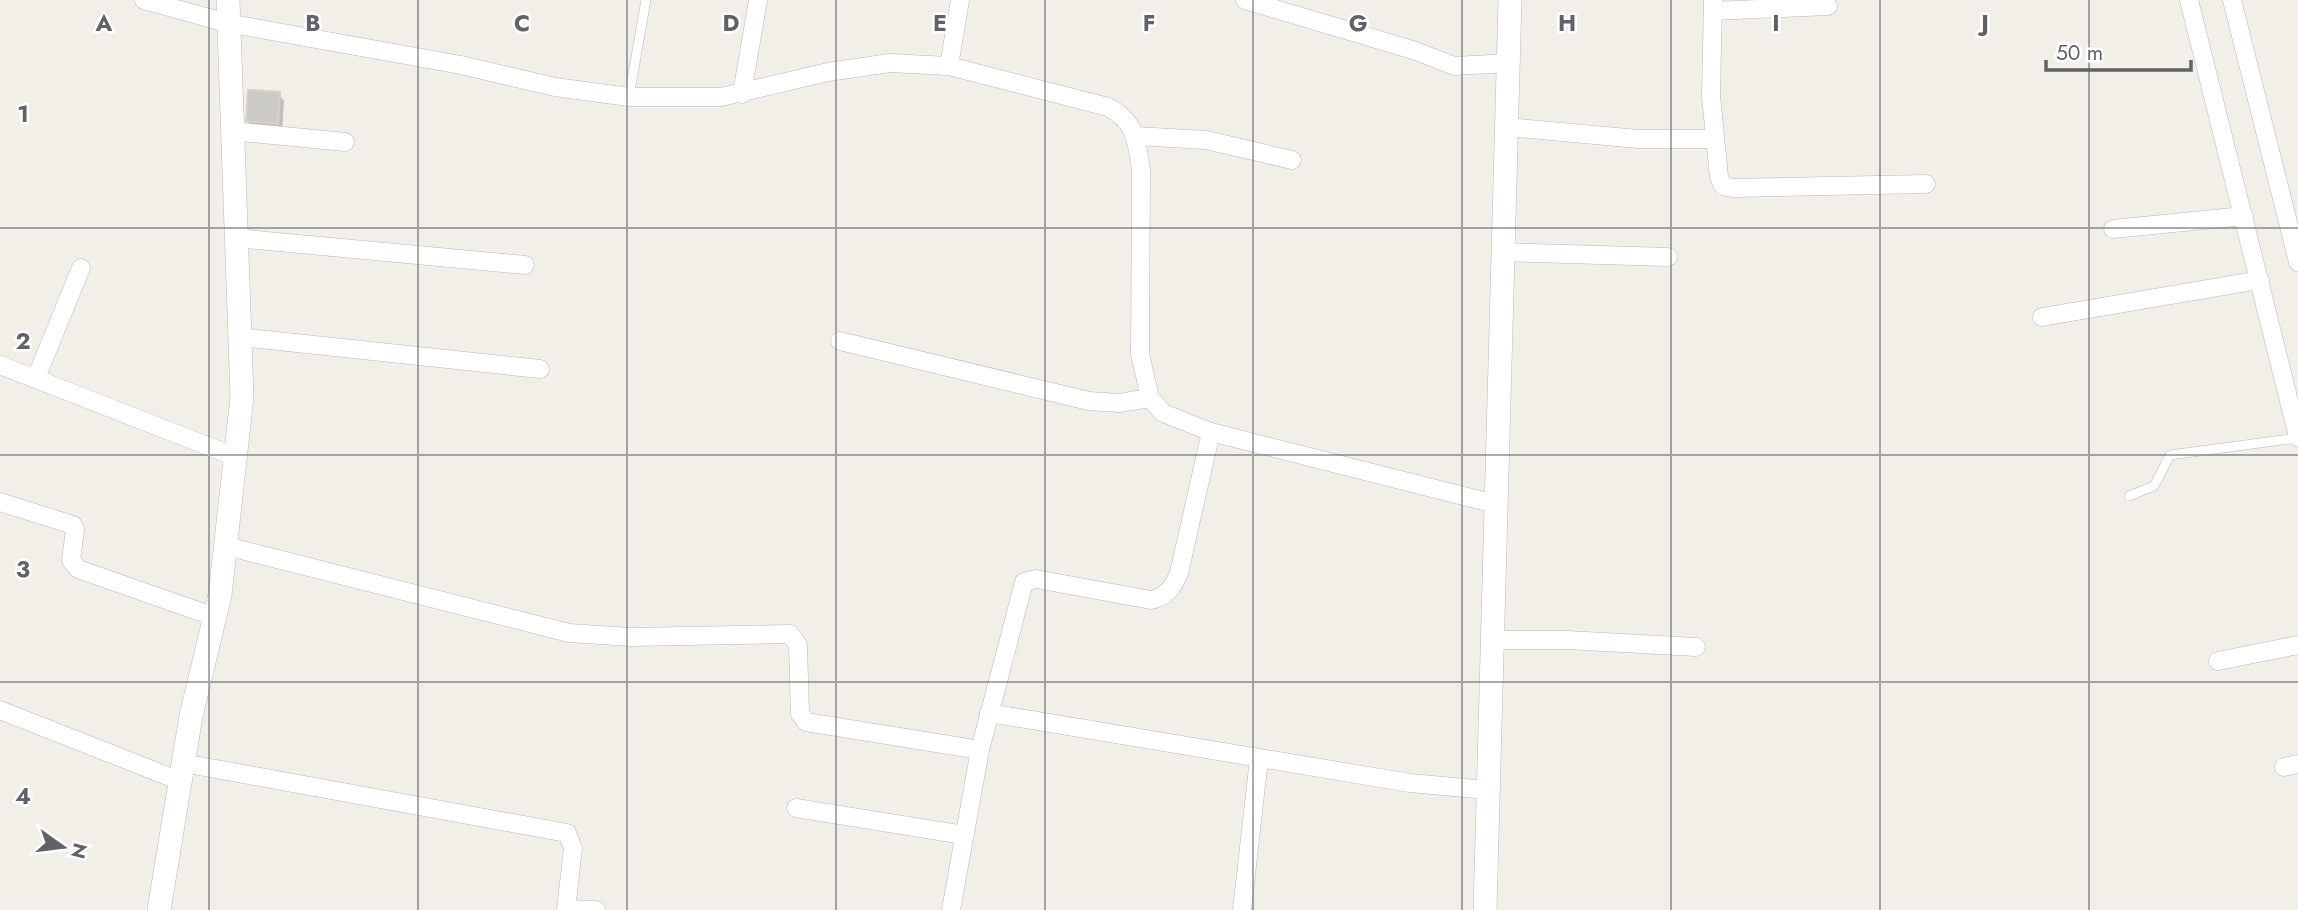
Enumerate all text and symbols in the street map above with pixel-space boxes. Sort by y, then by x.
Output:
text: A [95,6,113,40]
text: B [305,6,321,40]
text: C [514,6,530,40]
text: D [723,6,740,40]
text: E [933,6,947,40]
text: F [1143,6,1155,40]
text: G [1349,6,1367,40]
text: H [1558,6,1576,40]
text: I [1772,6,1780,40]
text: J [1977,6,1989,40]
scale bar [2046,28,2191,72]
text: 50 m [2056,38,2103,68]
text: 1 [17,97,29,131]
text: 2 [15,324,31,358]
text: 3 [16,552,30,586]
text: 4 [15,779,31,813]
north arrow [28,812,98,882]
text: N [64,840,94,862]

